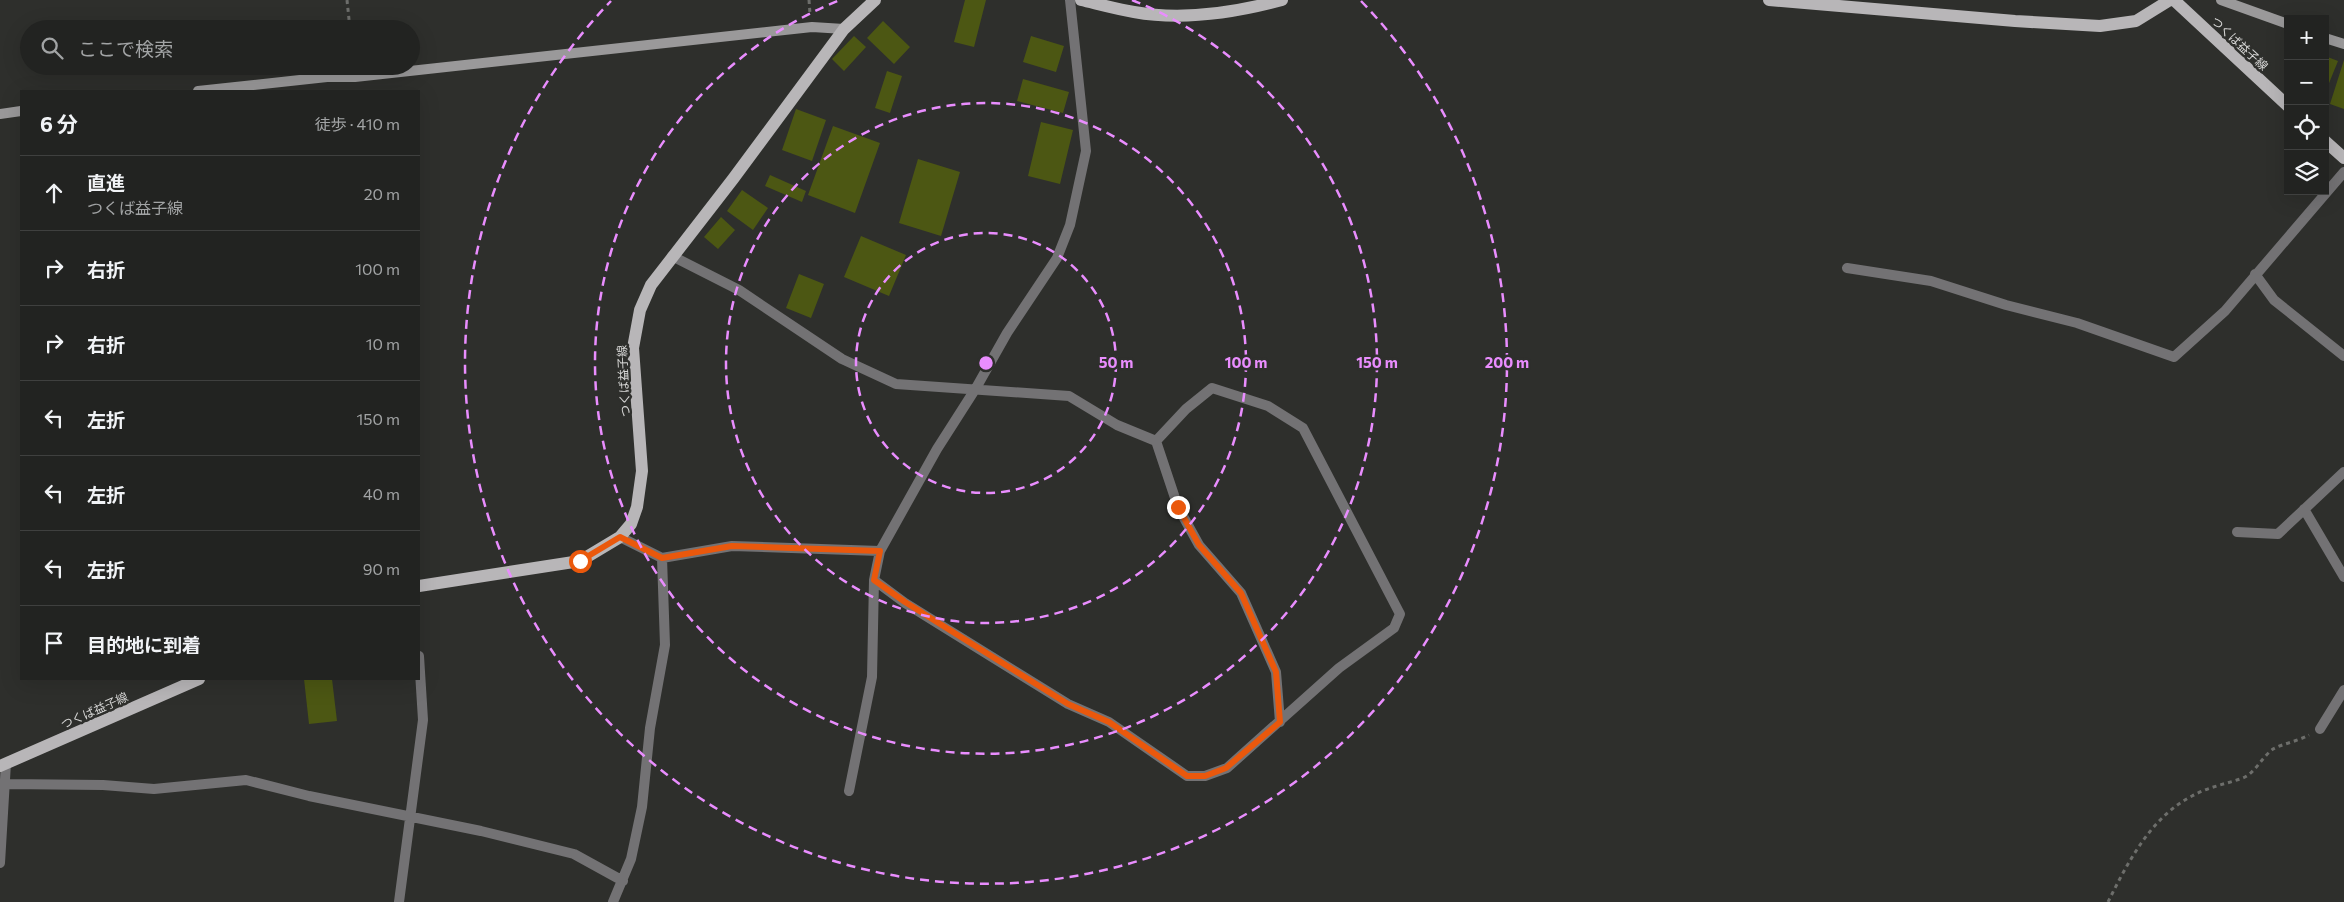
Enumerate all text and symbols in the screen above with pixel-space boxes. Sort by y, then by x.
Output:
street label: つくば益子線 [2209,13,2271,73]
map controls [2284,15,2329,195]
button: + [2284,15,2329,60]
search box [20,20,420,75]
icon: search [38,34,66,62]
text: ここで検索 [78,37,173,60]
button: − [2284,60,2329,105]
button: locate [2284,105,2329,150]
text: 6 分 [40,111,78,136]
text: 徒歩 · 410 m [315,114,400,133]
button: layers [2284,150,2329,195]
text: 直進 [87,171,125,194]
icon: ahead [40,179,68,207]
text: 20 m [364,184,400,203]
text: つくば益子線 [87,198,183,217]
icon: right [40,254,68,282]
text: 右折 [87,258,125,281]
text: 100 m [355,259,400,278]
icon: right [40,329,68,357]
text: 右折 [87,333,125,356]
text: 10 m [366,334,400,353]
street label: つくば益子線 [614,345,632,417]
text: 50 m [1099,353,1133,371]
text: 100 m [1225,353,1267,371]
text: 150 m [1356,353,1398,371]
text: 200 m [1485,353,1529,371]
centre of rings [977,354,995,372]
icon: left [40,404,68,432]
text: 左折 [87,408,125,431]
text: 150 m [357,409,400,428]
icon: left [40,479,68,507]
text: 左折 [87,483,125,506]
text: 40 m [363,484,400,503]
route end [1167,496,1190,519]
route start [569,550,592,573]
icon: left [40,554,68,582]
text: 左折 [87,558,125,581]
text: 90 m [363,559,400,578]
icon: arrive [40,629,68,657]
text: 目的地に到着 [87,633,201,656]
street label: つくば益子線 [58,689,130,731]

